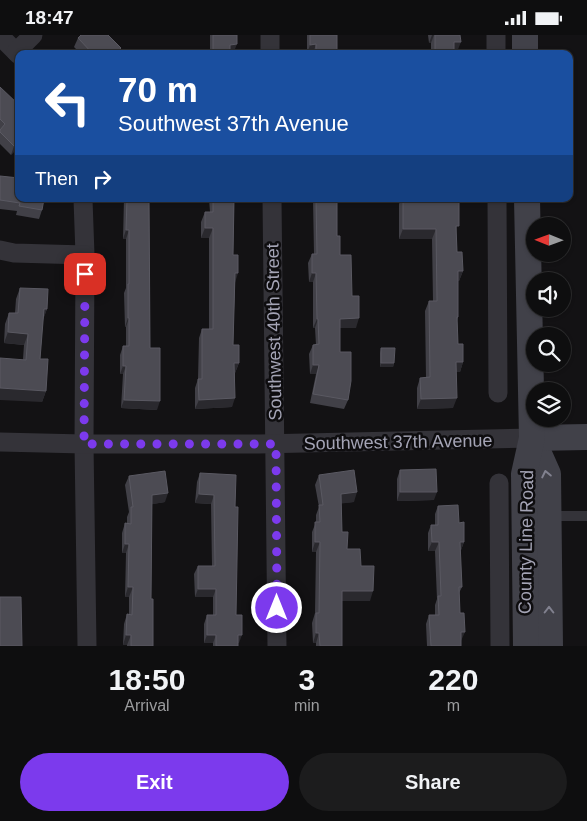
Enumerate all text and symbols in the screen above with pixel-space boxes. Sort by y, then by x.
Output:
text: 18:47 [25,7,74,28]
icon: left [35,70,100,135]
text: 70 m [118,70,198,109]
text: Southwest 37th Avenue [118,111,349,136]
icon: right [88,165,116,193]
text: Then [35,168,78,189]
north arrow [526,217,571,263]
map controls [526,217,571,427]
street label: Southwest 40th Street [262,243,286,421]
pin [64,253,106,295]
icon: arrive [71,260,99,288]
button: sound [526,272,571,317]
button: search [526,327,571,372]
button: layers [526,382,571,427]
street label: Southwest 37th Avenue [303,430,493,454]
one-way arrow [541,469,552,478]
street label: County Line Road [515,470,537,614]
position arrow [250,581,302,633]
one-way arrow [544,606,554,614]
text: 18:50 [109,663,185,696]
text: 3 [298,663,315,696]
text: 220 [428,663,478,696]
text: Arrival [124,697,170,714]
text: min [294,697,320,714]
text: m [447,697,460,714]
button: Exit [20,753,289,811]
button: Share [299,753,567,811]

